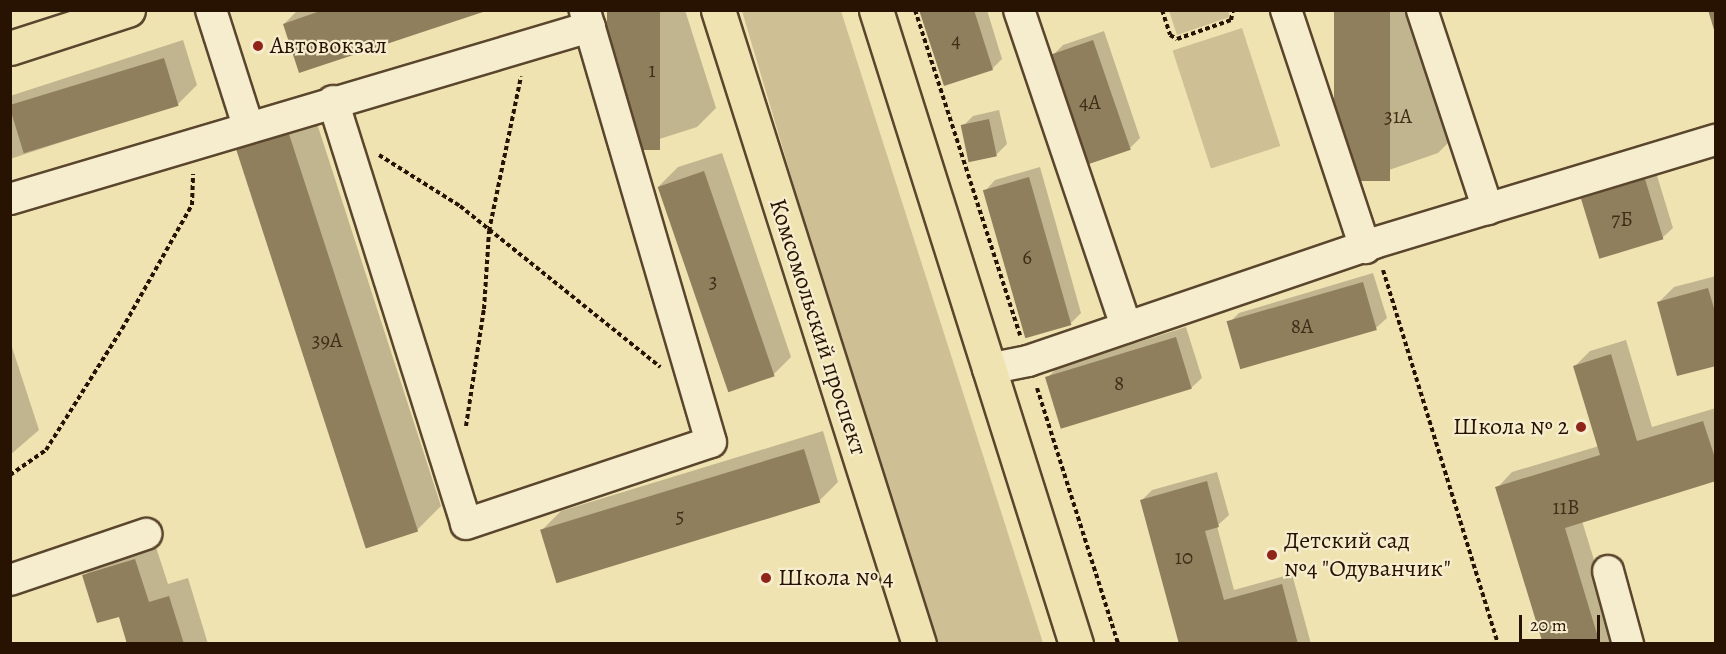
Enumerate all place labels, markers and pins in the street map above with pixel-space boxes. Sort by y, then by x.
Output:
place label: Автовокзал [270,32,387,60]
marker: Автовокзал [251,39,265,53]
place label: Школа № 2 [1453,413,1569,441]
marker: Школа № 2 [1574,420,1588,434]
place label: Детский сад №4 "Одуванчик" [1284,527,1451,583]
marker: Детский сад №4 "Одуванчик" [1265,548,1279,562]
place label: Школа № 4 [778,564,894,592]
marker: Школа № 4 [759,571,773,585]

